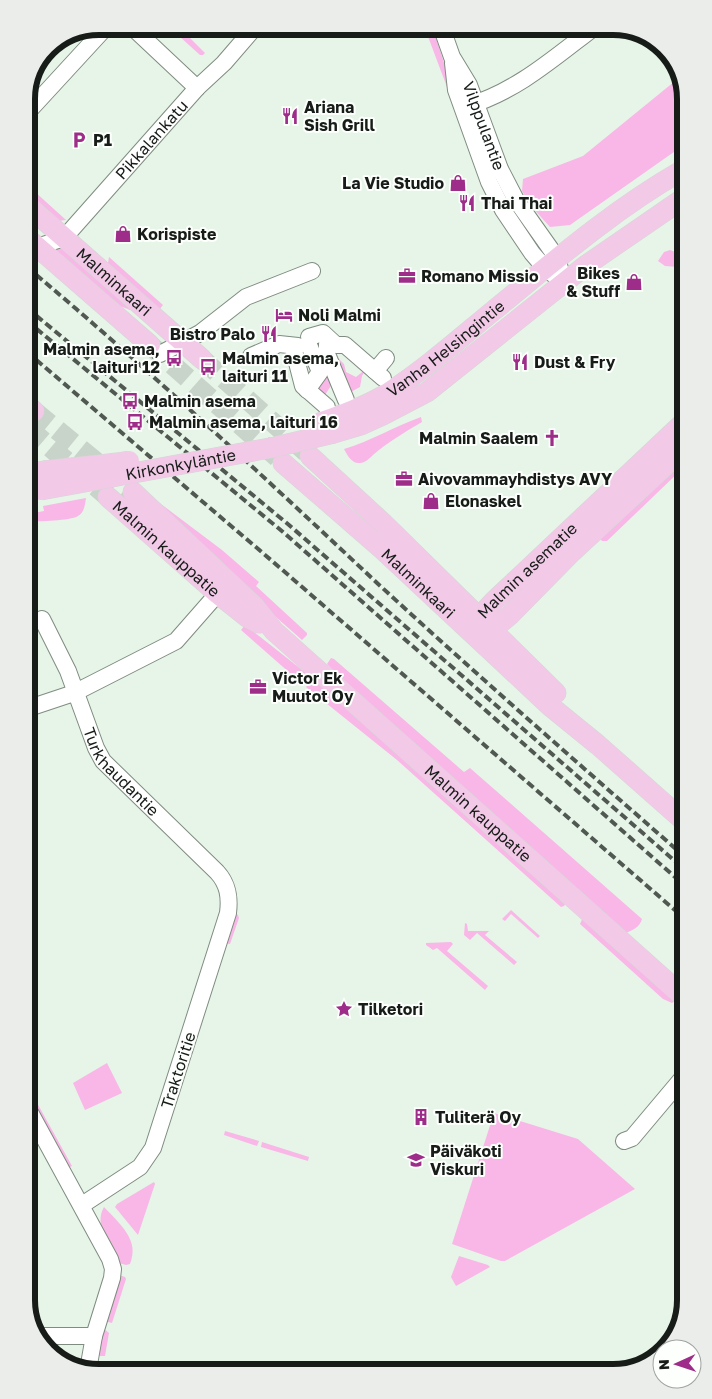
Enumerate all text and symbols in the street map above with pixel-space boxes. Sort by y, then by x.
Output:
street label: Vilppulantie [458,78,510,173]
street label: Pikkalankatu [111,96,192,183]
place label: Ariana Sish Grill [304,97,375,135]
restaurant icon: Ariana Sish Grill [280,106,300,126]
parking icon: P1 [69,130,89,150]
place label: P1 [93,130,112,150]
place label: La Vie Studio [342,173,444,193]
shop icon: La Vie Studio [448,173,468,193]
restaurant icon: Thai Thai [457,193,477,213]
place label: Thai Thai [481,193,553,213]
shop icon: Korispiste [113,224,133,244]
place label: Korispiste [137,224,216,244]
street label: Malminkaari [72,243,156,320]
place label: Bikes & Stuff [566,263,620,301]
office icon: Romano Missio [397,266,417,286]
place label: Romano Missio [421,266,539,286]
shop icon: Bikes & Stuff [624,272,644,292]
street label: Vanha Helsingintie [383,296,508,401]
hotel icon: Noli Malmi [274,305,294,325]
place label: Noli Malmi [298,305,381,325]
place label: Bistro Palo [170,324,255,344]
restaurant icon: Bistro Palo [259,324,279,344]
place label: Malmin asema, laituri 12 [43,339,160,377]
bus stop icon: Malmin asema, laituri 12 [164,348,184,368]
place label: Malmin asema, laituri 11 [222,348,339,386]
restaurant icon: Dust & Fry [510,352,530,372]
place label: Dust & Fry [534,352,616,372]
bus stop icon: Malmin asema, laituri 11 [198,357,218,377]
bus stop icon: Malmin asema [120,391,140,411]
place label: Malmin asema [144,391,256,411]
bus stop icon: Malmin asema, laituri 16 [125,412,145,432]
place label: Malmin asema, laituri 16 [149,412,338,432]
place label: Malmin Saalem [419,428,538,448]
church icon: Malmin Saalem [542,428,562,448]
street label: Kirkonkyläntie [124,444,237,484]
office icon: Aivovammayhdistys AVY [394,469,414,489]
place label: Aivovammayhdistys AVY [418,469,613,489]
shop icon: Elonaskel [421,491,441,511]
place label: Elonaskel [445,491,522,511]
street label: Malmin kauppatie [109,496,224,601]
street label: Malmin asematie [473,518,581,623]
street label: Malminkaari [377,544,460,622]
place label: Victor Ek Muutot Oy [272,668,354,706]
office icon: Victor Ek Muutot Oy [248,677,268,697]
street label: Turkhaudantie [79,724,163,820]
street label: Malmin kauppatie [421,760,536,866]
place icon: Tilketori [334,999,354,1019]
place label: Tilketori [358,999,423,1019]
street label: Traktoritie [156,1029,200,1111]
building icon: Tuliterä Oy [411,1107,431,1127]
place label: Tuliterä Oy [435,1107,521,1127]
place label: Päiväkoti Viskuri [430,1141,502,1179]
school or university icon: Päiväkoti Viskuri [406,1150,426,1170]
north arrow [652,1339,702,1389]
text: N [655,1359,672,1370]

